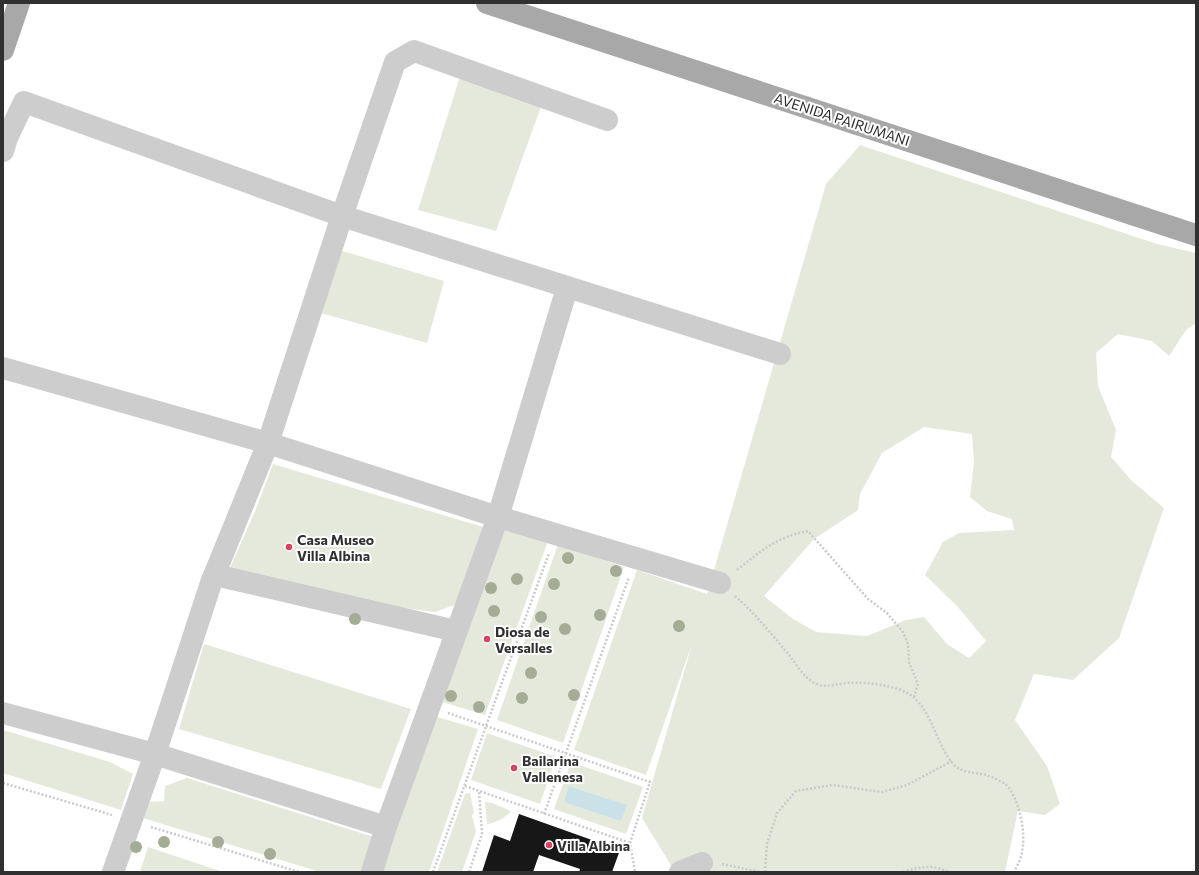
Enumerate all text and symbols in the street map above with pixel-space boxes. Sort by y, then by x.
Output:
street label: AVENIDA PAIRUMANI [772,89,912,149]
place label: Casa Museo Villa Albina [297,531,374,564]
marker: Casa Museo Villa Albina [284,542,294,552]
place label: Diosa de Versalles [495,623,553,656]
marker: Diosa de Versalles [482,634,492,644]
place label: Bailarina Vallenesa [522,752,583,785]
marker: Bailarina Vallenesa [509,763,519,773]
place label: Villa Albina [557,837,630,854]
marker: Villa Albina [544,840,554,850]

